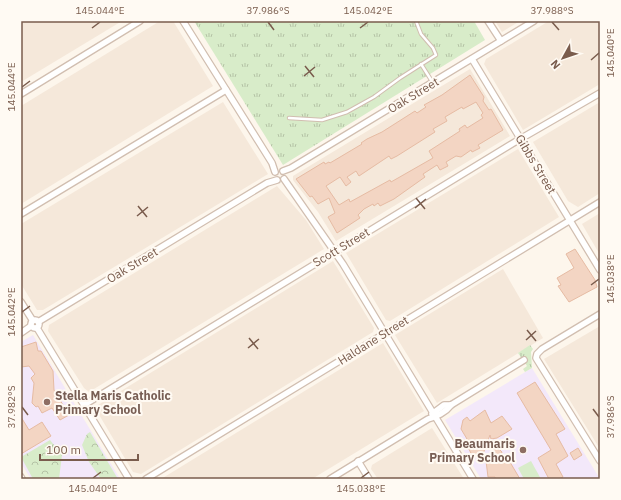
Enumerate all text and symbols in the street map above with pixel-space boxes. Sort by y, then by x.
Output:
text: 145.044°E [75,4,125,17]
text: 37.986°S [246,4,290,17]
text: 145.042°E [343,4,393,17]
text: 37.988°S [530,4,574,17]
text: 145.040°E [604,28,617,78]
north arrow [543,38,583,78]
text: N [547,57,563,72]
text: 145.044°E [5,62,18,112]
street label: Oak Street [385,74,441,116]
street label: Gibbs Street [512,131,560,197]
street label: Scott Street [310,224,372,270]
street label: Oak Street [104,244,160,286]
text: 145.038°E [604,254,617,304]
text: 145.042°E [5,287,18,337]
street label: Haldane Street [335,312,411,368]
text: 37.982°S [5,385,18,429]
place label: Stella Maris Catholic Primary School [55,388,171,417]
text: 37.986°S [604,395,617,439]
marker: Stella Maris Catholic Primary School [42,397,52,407]
scale bar [40,436,138,462]
place label: Beaumaris Primary School [429,436,515,465]
text: 100 m [46,442,81,457]
marker: Beaumaris Primary School [518,445,528,455]
text: 145.040°E [68,482,118,495]
text: 145.038°E [336,482,386,495]

